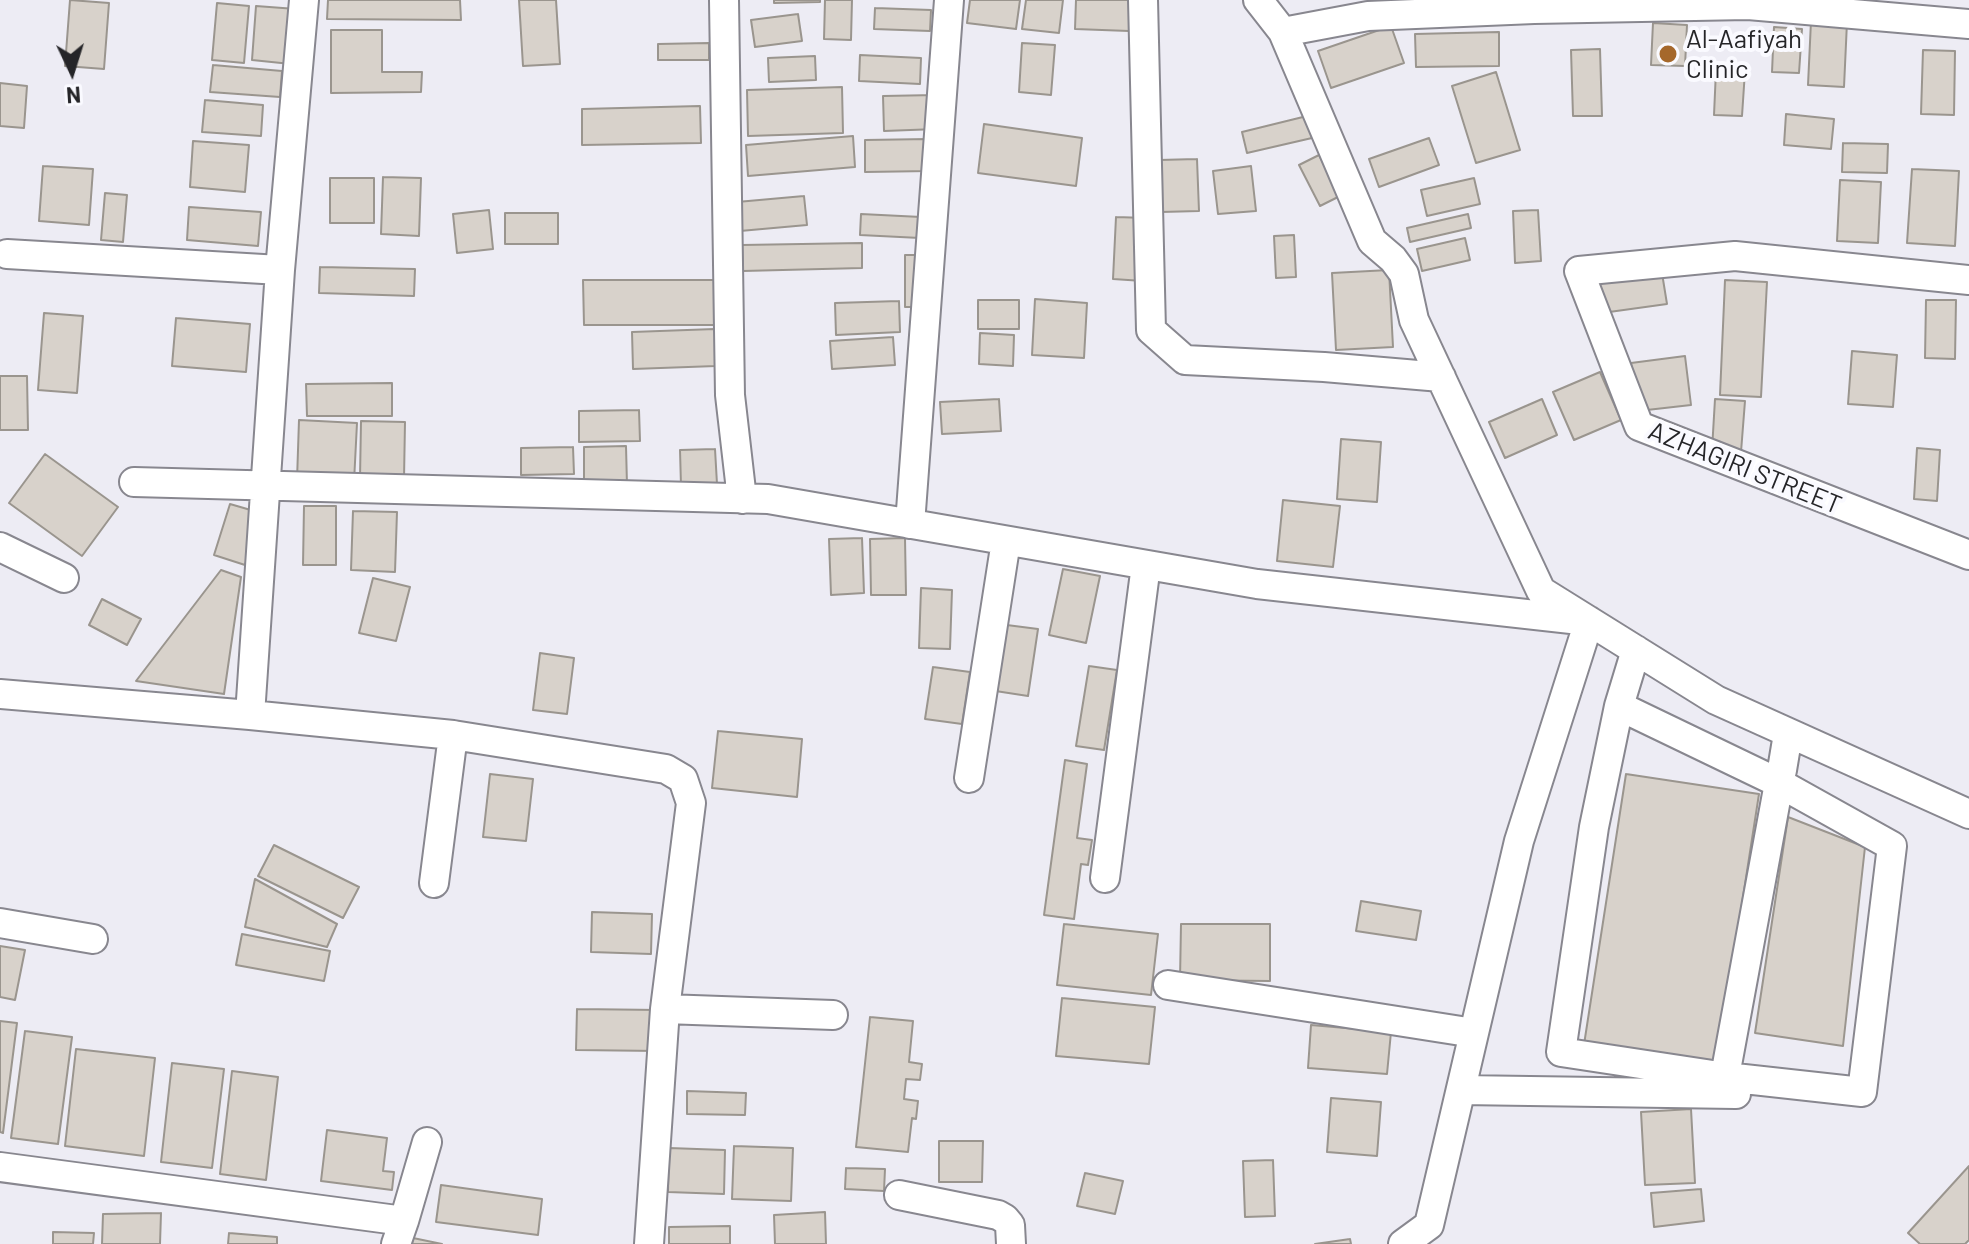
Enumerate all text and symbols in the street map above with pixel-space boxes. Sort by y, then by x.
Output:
place label: Al-Aafiyah Clinic [1686,23,1802,84]
north arrow [32,32,112,112]
marker: Al-Aafiyah Clinic [1657,43,1679,65]
text: N [65,82,82,109]
street label: AZHAGIRI STREET [1644,415,1846,521]

